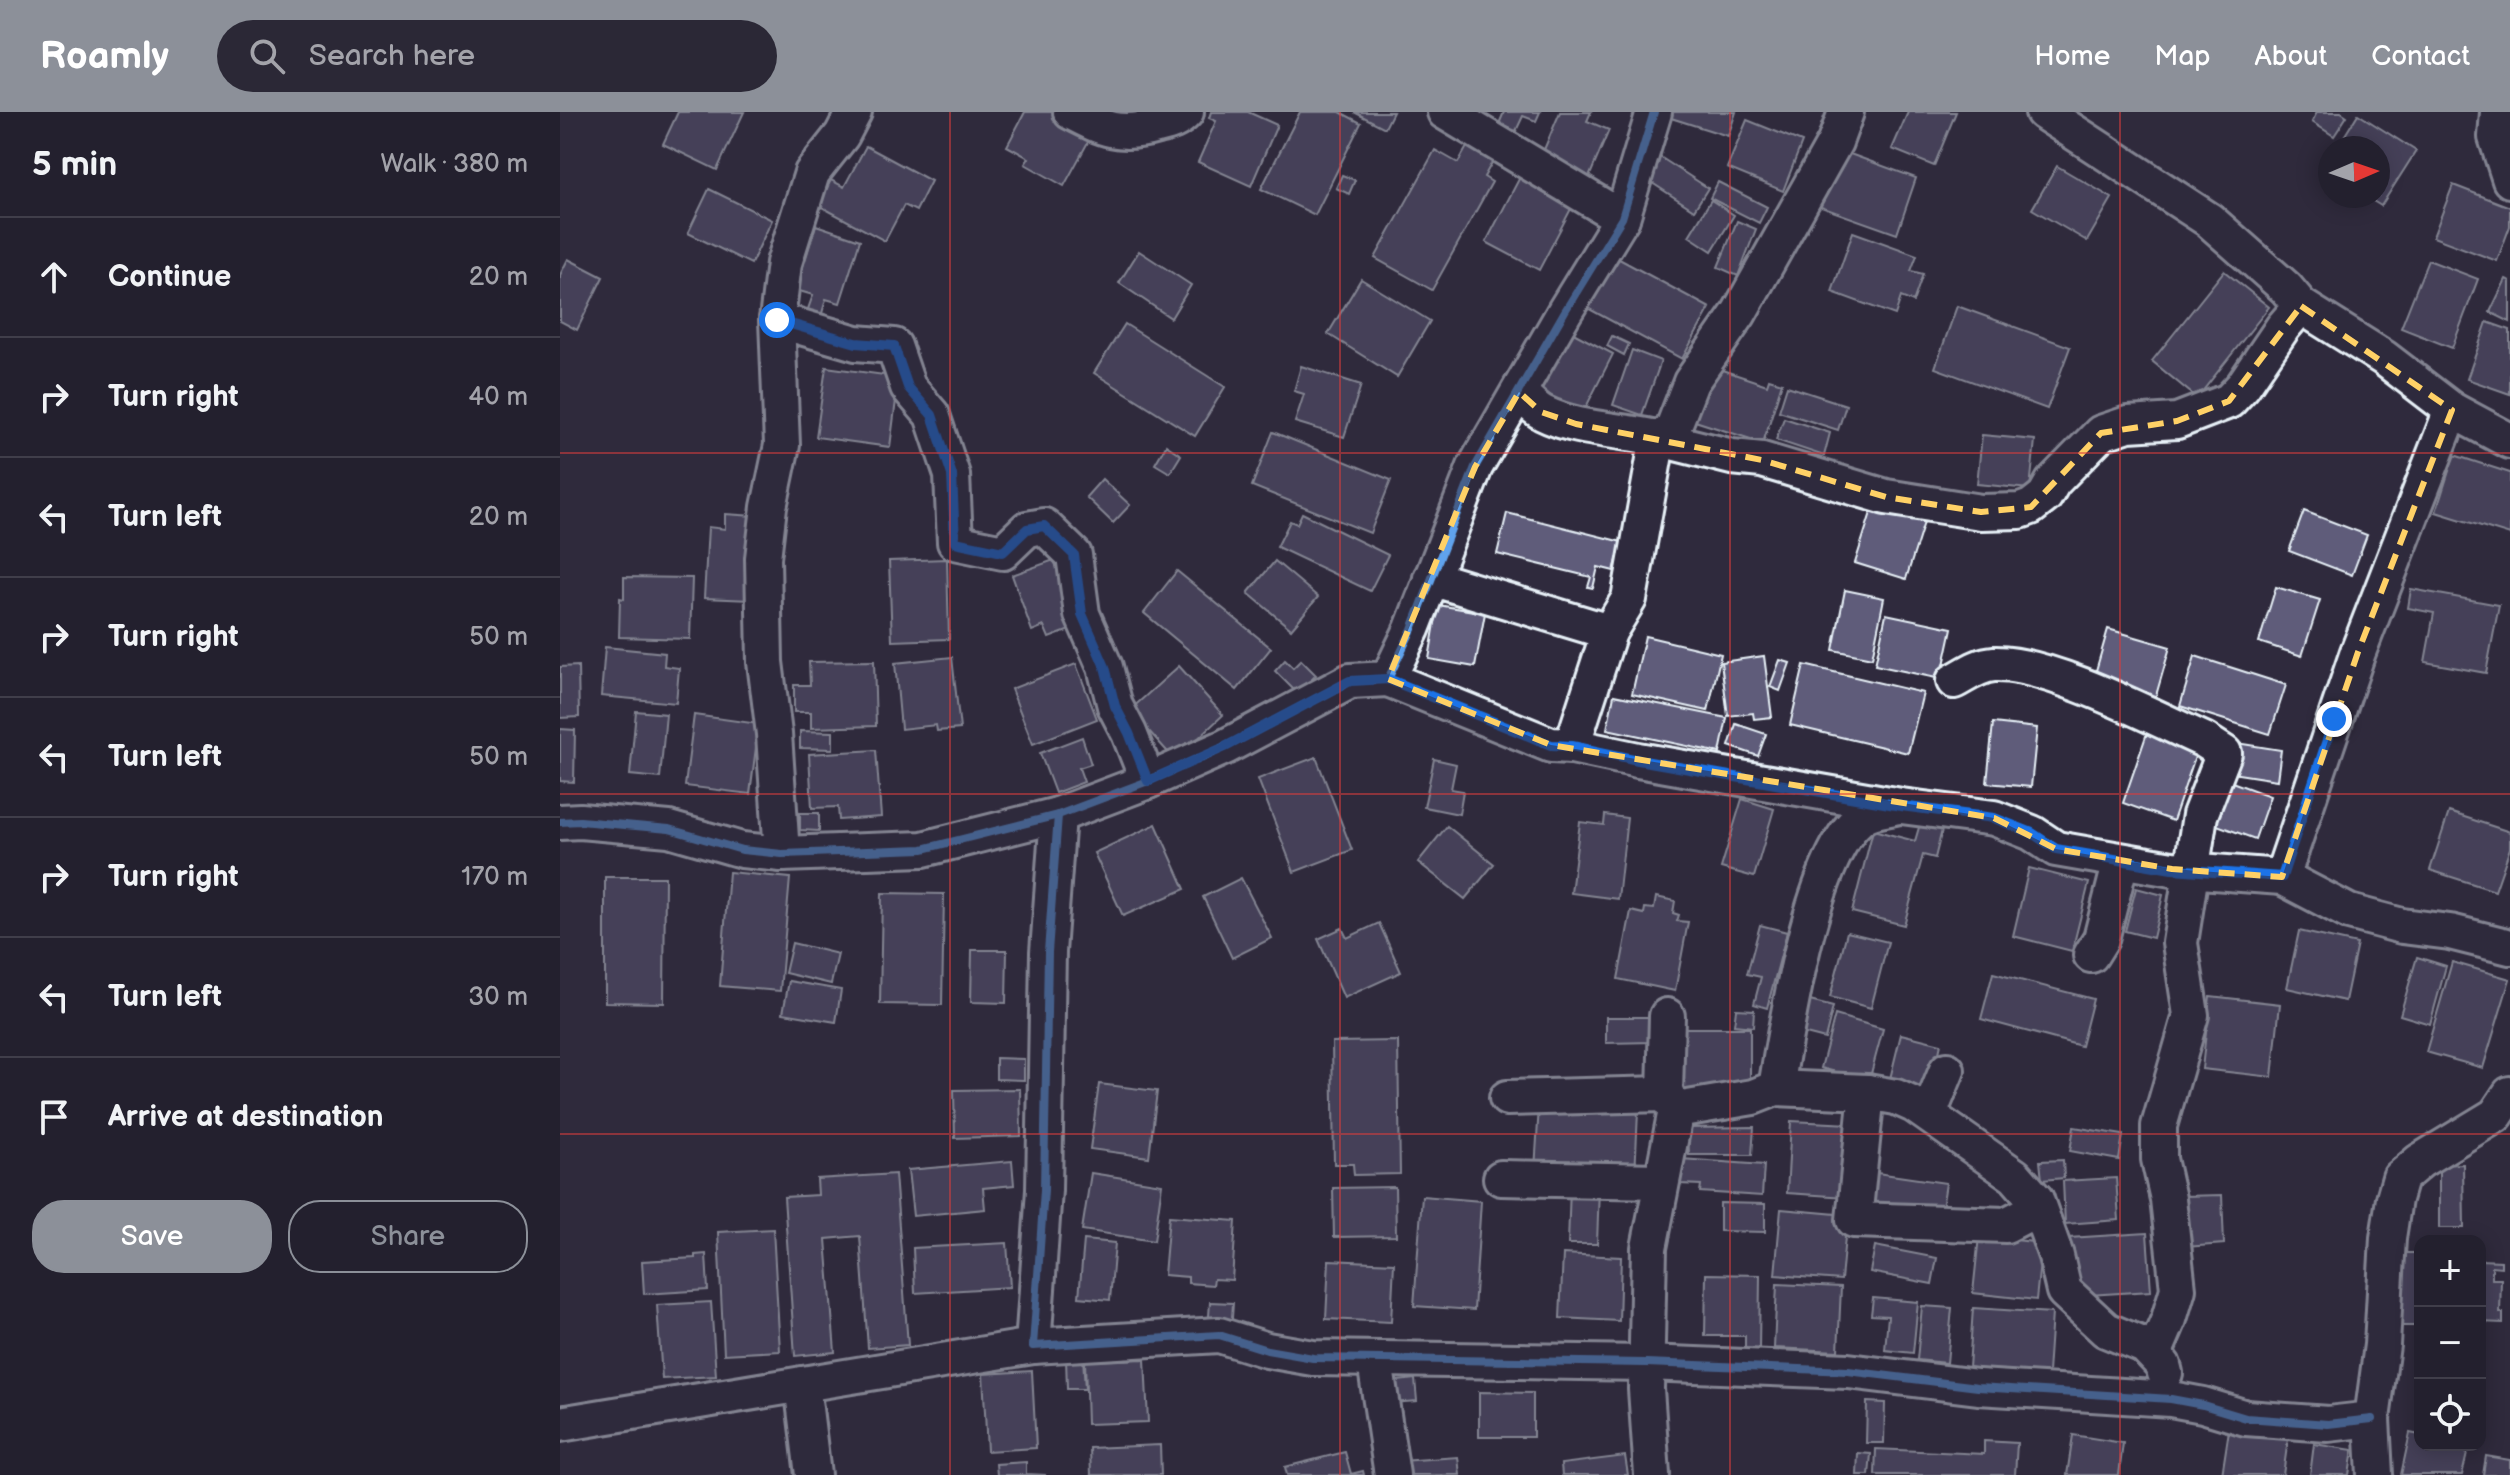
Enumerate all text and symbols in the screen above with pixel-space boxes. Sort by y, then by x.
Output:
search box [217,20,777,92]
text: Roamly [40,34,169,79]
icon: search [245,34,289,78]
text: Search here [309,38,475,74]
text: Home [2034,40,2110,73]
text: Map [2154,40,2211,73]
text: About [2255,40,2327,73]
text: Contact [2371,40,2470,73]
north arrow [2318,136,2390,208]
text: 5 min [32,144,117,185]
text: Walk · 380 m [381,149,528,180]
icon: ahead [32,255,76,299]
text: Continue [108,259,231,295]
text: 20 m [469,262,528,293]
route start [759,302,795,338]
icon: right [32,375,76,419]
text: Turn right [108,379,239,415]
text: 40 m [468,382,528,413]
icon: left [32,495,76,539]
text: Turn left [108,499,222,535]
text: 20 m [469,502,528,533]
icon: right [32,615,76,659]
text: Turn right [108,619,239,655]
text: 50 m [469,622,528,653]
route end [2316,701,2352,737]
icon: left [32,735,76,779]
text: Turn left [108,739,222,775]
text: 50 m [469,742,528,773]
icon: right [32,855,76,899]
text: Turn right [108,859,239,895]
text: 170 m [461,862,528,893]
icon: left [32,975,76,1019]
text: Turn left [108,979,222,1015]
text: 30 m [468,982,528,1013]
icon: arrive [32,1095,76,1139]
text: Arrive at destination [108,1099,384,1135]
button: Save [32,1200,272,1273]
button: Share [288,1200,528,1273]
map controls [2414,1235,2486,1451]
button: + [2414,1235,2486,1307]
button: − [2414,1307,2486,1379]
button: locate [2414,1379,2486,1451]

